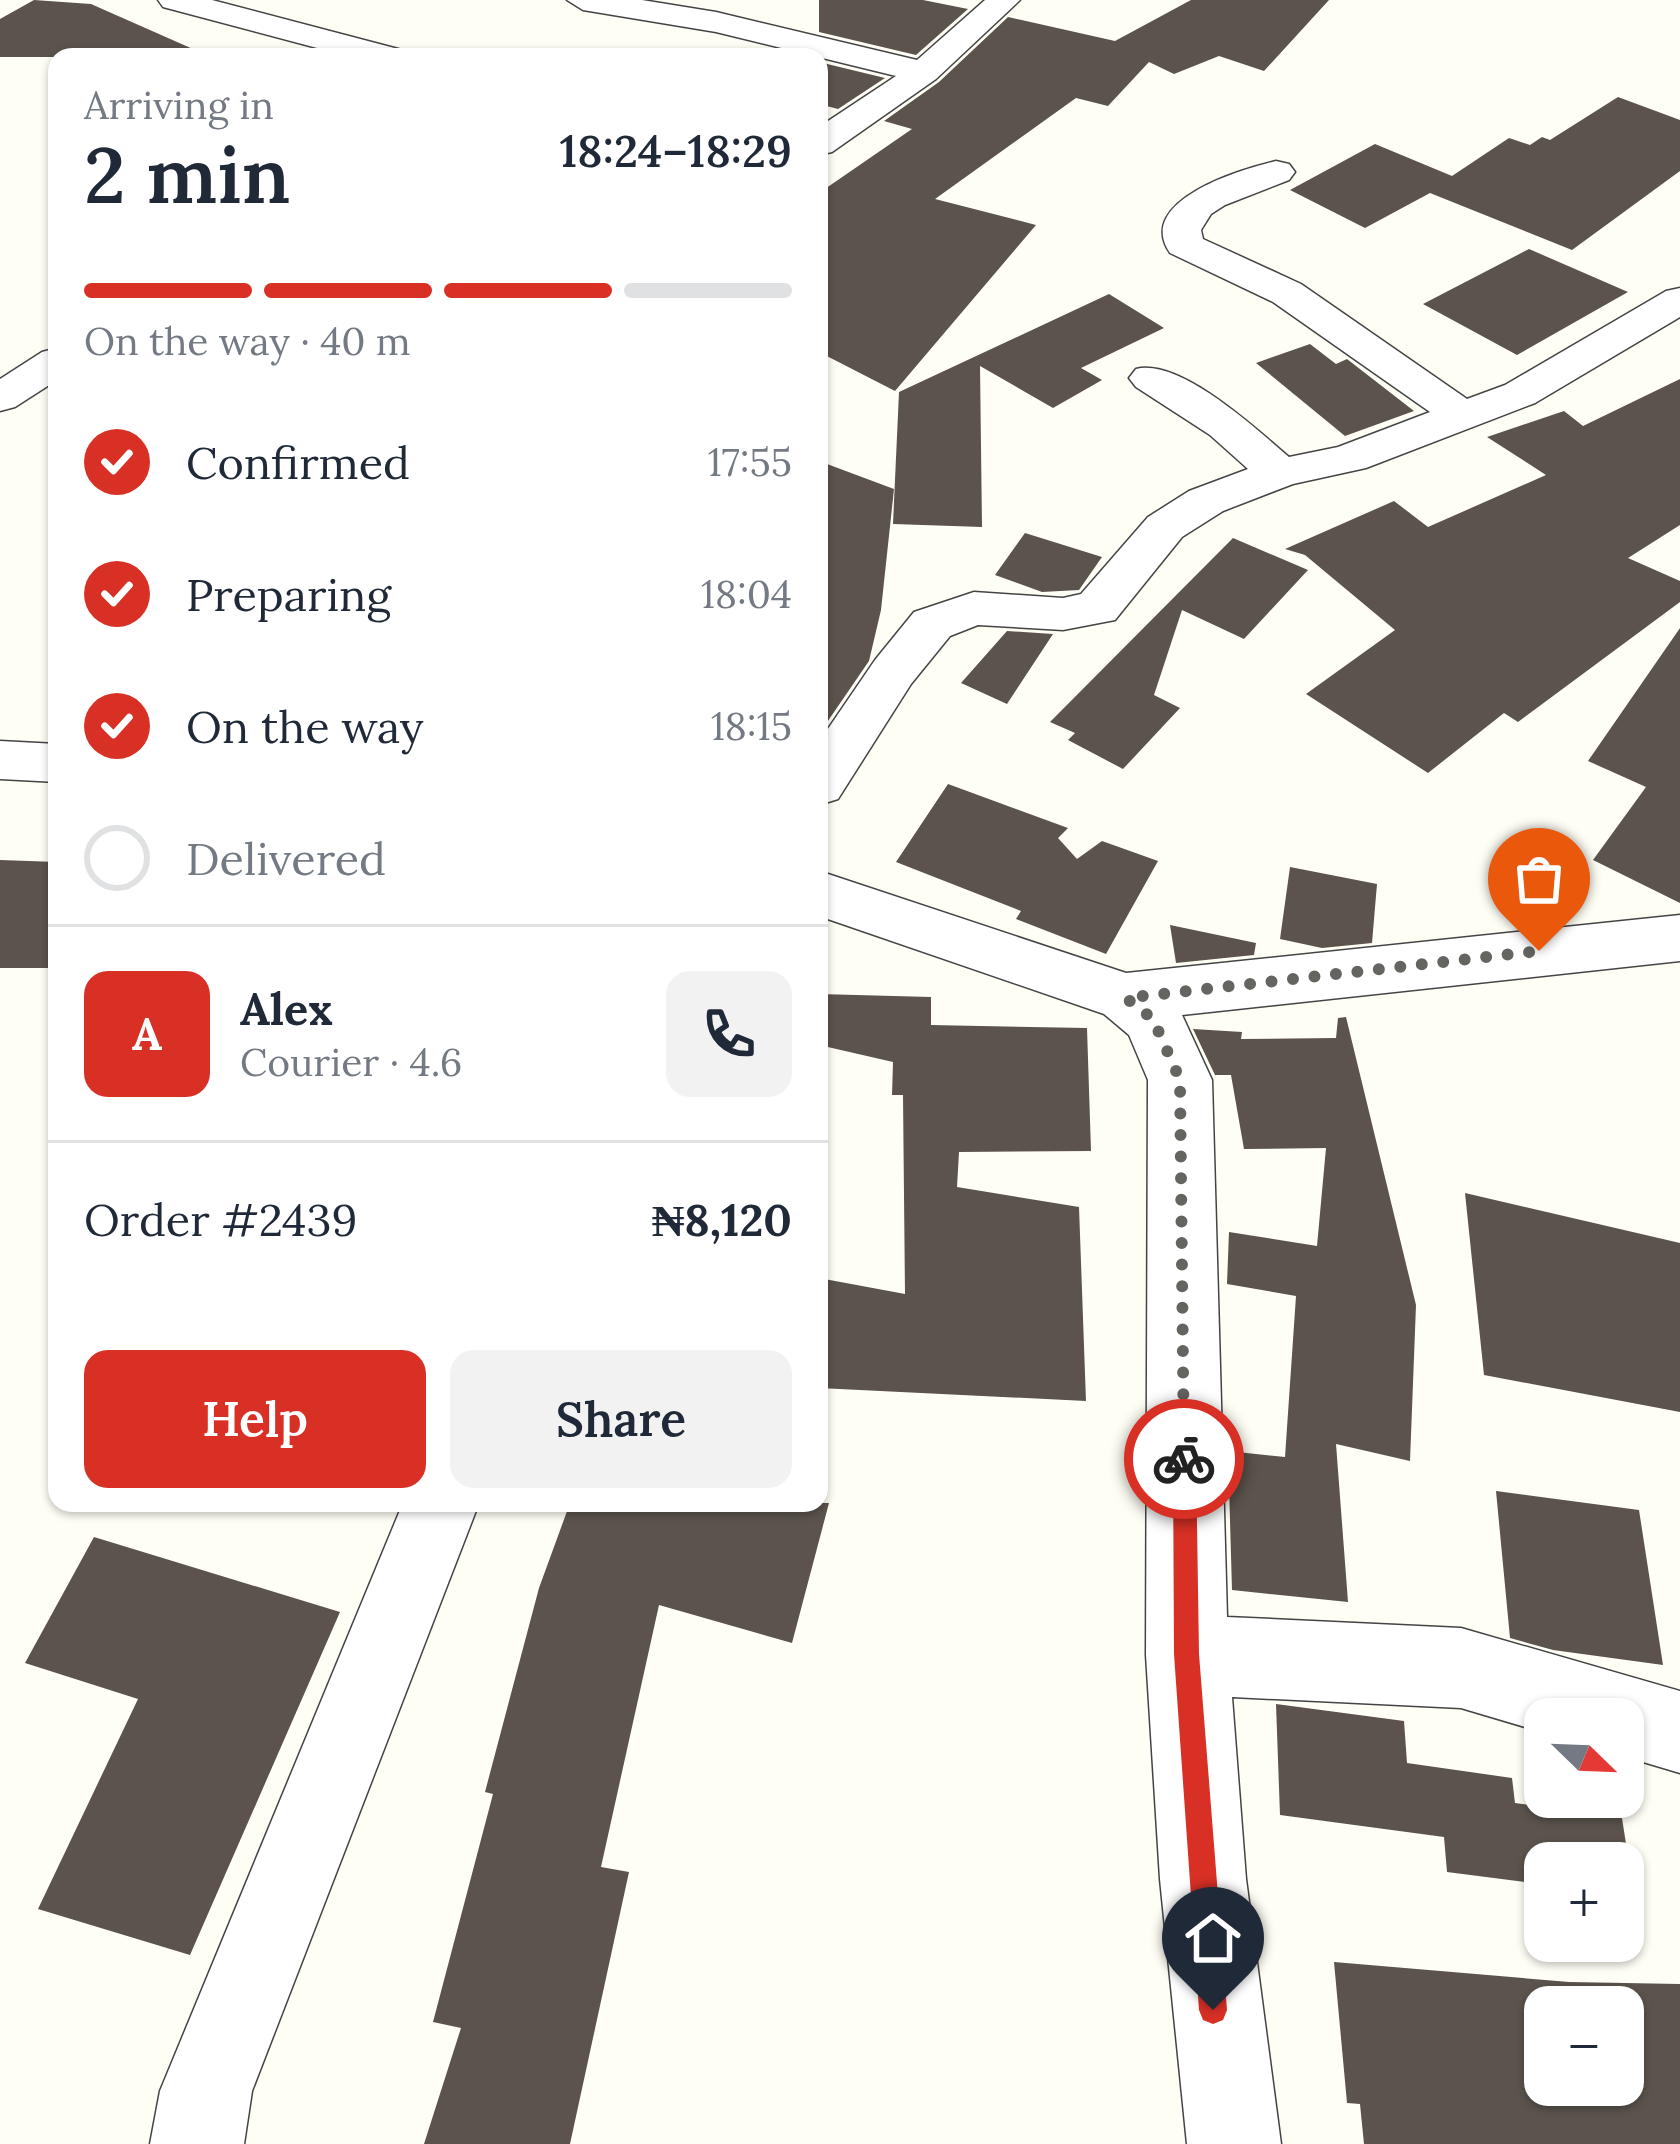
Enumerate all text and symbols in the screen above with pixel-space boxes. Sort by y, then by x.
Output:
text: Arriving in [84,80,274,130]
text: 18:24–18:29 [559,122,792,179]
text: 2 min [84,125,291,224]
text: On the way · 40 m [84,316,411,366]
icon: check [84,429,150,495]
text: Confirmed [186,434,410,491]
text: 17:55 [708,437,792,487]
icon: check [84,561,150,627]
text: Preparing [186,566,391,623]
text: 18:04 [701,569,792,619]
icon: check [84,693,150,759]
text: On the way [186,698,424,755]
text: 18:15 [711,701,792,751]
pin [1488,828,1590,951]
text: Delivered [186,830,386,887]
icon: bag [1506,846,1572,912]
button: phone [666,971,792,1097]
text: Alex [240,980,333,1037]
text: A [132,1005,162,1062]
text: Courier · 4.6 [240,1037,462,1087]
text: Order #2439 [84,1191,358,1248]
text: ₦8,120 [652,1191,792,1248]
button: Help [84,1350,426,1488]
button: Share [450,1350,792,1488]
courier [1124,1399,1244,1519]
icon: bike [1151,1426,1217,1492]
north arrow [1524,1698,1644,1818]
map controls [1524,1698,1644,2106]
button: + [1524,1842,1644,1962]
pin [1162,1887,1264,2010]
icon: home [1180,1905,1246,1971]
button: − [1524,1986,1644,2106]

